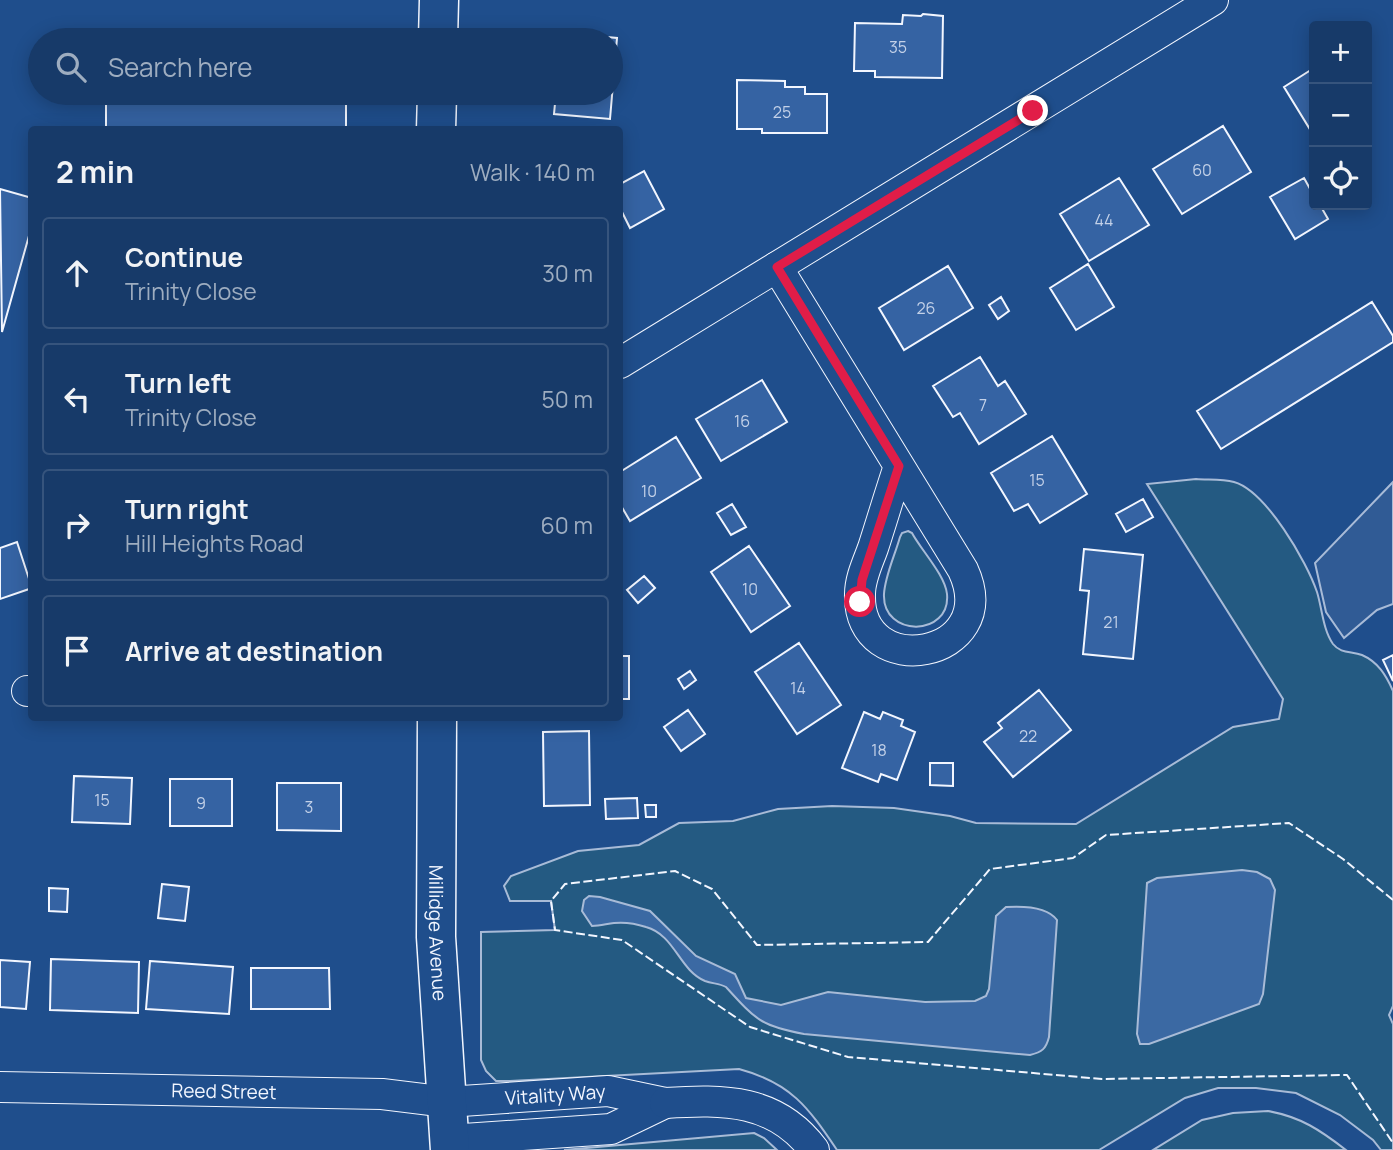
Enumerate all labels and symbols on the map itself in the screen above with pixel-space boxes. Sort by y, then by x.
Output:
house number: 35 [889,36,907,58]
route end [1017,95,1048,126]
house number: 25 [773,101,791,123]
house number: 60 [1192,159,1212,181]
house number: 44 [1094,209,1114,231]
house number: 26 [916,297,936,319]
house number: 7 [979,394,987,416]
house number: 16 [734,410,750,432]
house number: 15 [1029,469,1045,491]
house number: 10 [641,480,657,502]
house number: 10 [742,578,758,600]
route start [844,586,875,617]
house number: 21 [1103,611,1119,633]
house number: 14 [790,677,806,699]
house number: 22 [1019,725,1037,747]
house number: 18 [871,739,887,761]
house number: 15 [94,789,110,811]
house number: 9 [196,792,206,814]
house number: 3 [305,796,313,818]
street label: Millidge Avenue [423,865,453,1002]
street label: Reed Street [171,1077,277,1105]
street label: Vitality Way [504,1078,606,1111]

